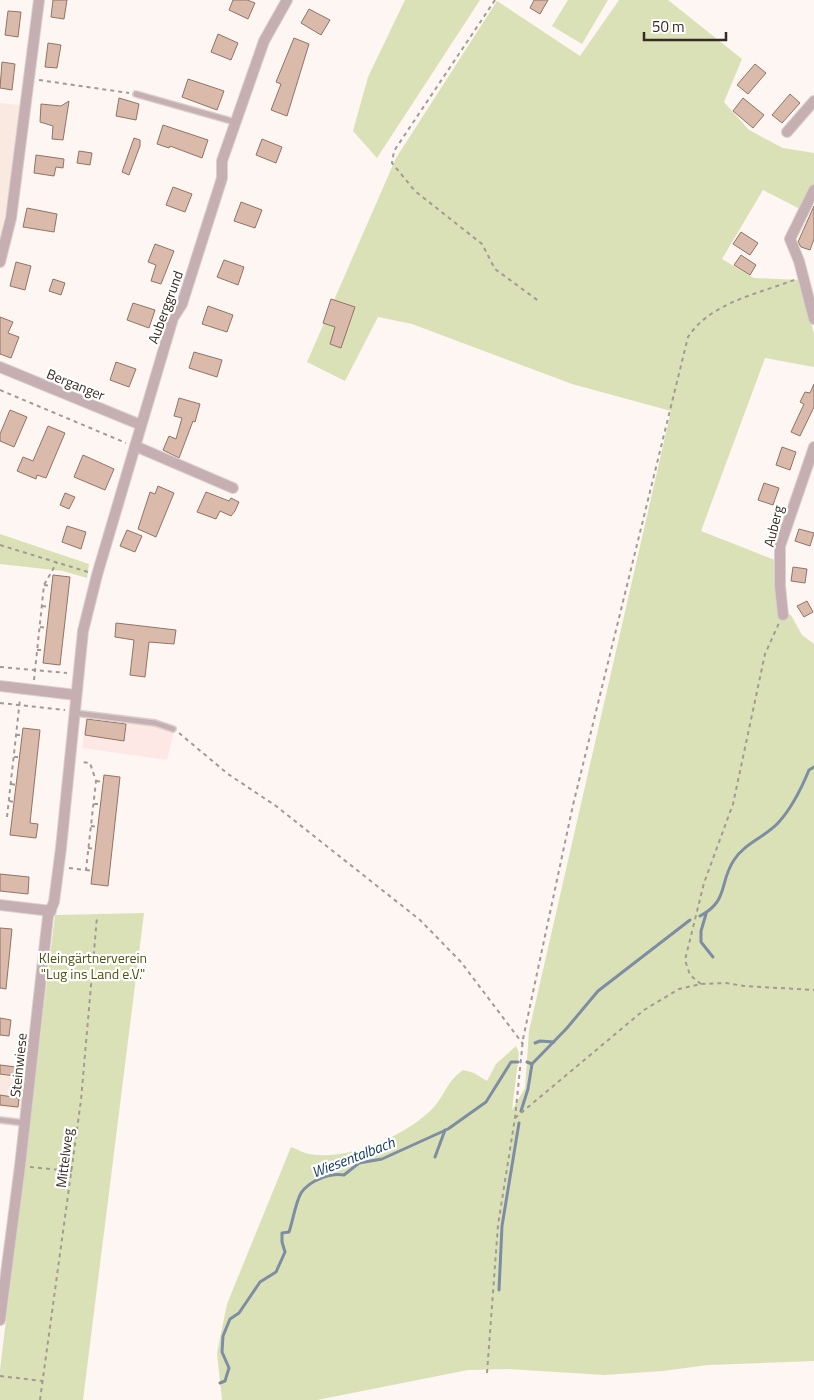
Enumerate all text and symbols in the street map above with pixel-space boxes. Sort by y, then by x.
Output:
scale bar [644,10,726,42]
text: 50 m [652,15,685,38]
street label: Auberggrund [142,267,188,347]
street label: Berganger [44,363,108,405]
street label: Auberg [758,503,788,549]
park label: Kleingärtnerverein "Lug ins Land e.V." [39,947,147,984]
street label: Steinwiese [4,1032,32,1098]
street label: Mittelweg [50,1127,78,1189]
water label: Wiesentalbach [308,1130,398,1183]

